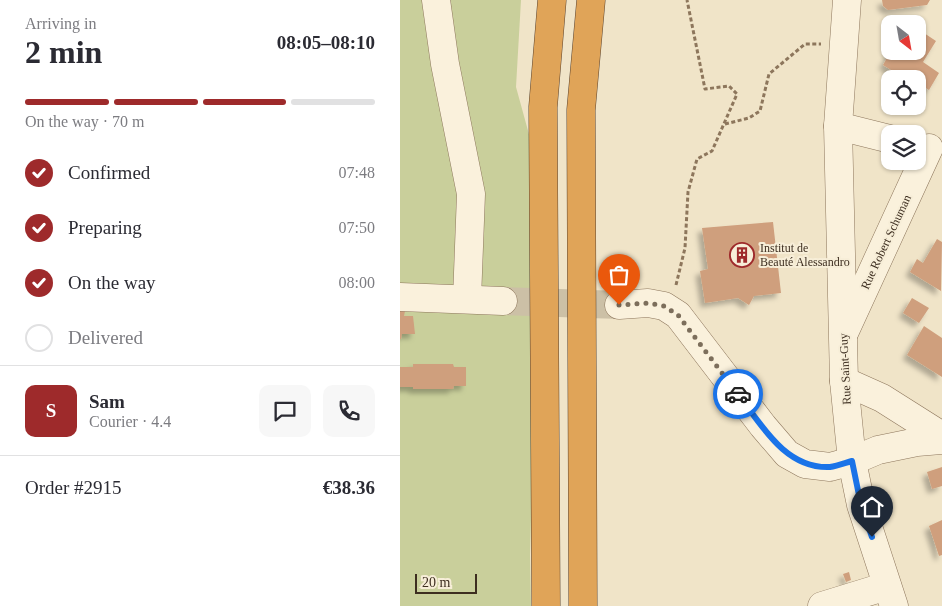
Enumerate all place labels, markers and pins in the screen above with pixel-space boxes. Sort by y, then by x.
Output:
place label: Institut de Beauté Alessandro [760,241,850,269]
building icon: Institut de Beauté Alessandro [729,242,755,268]
pin [598,254,640,305]
pin [851,486,893,537]

